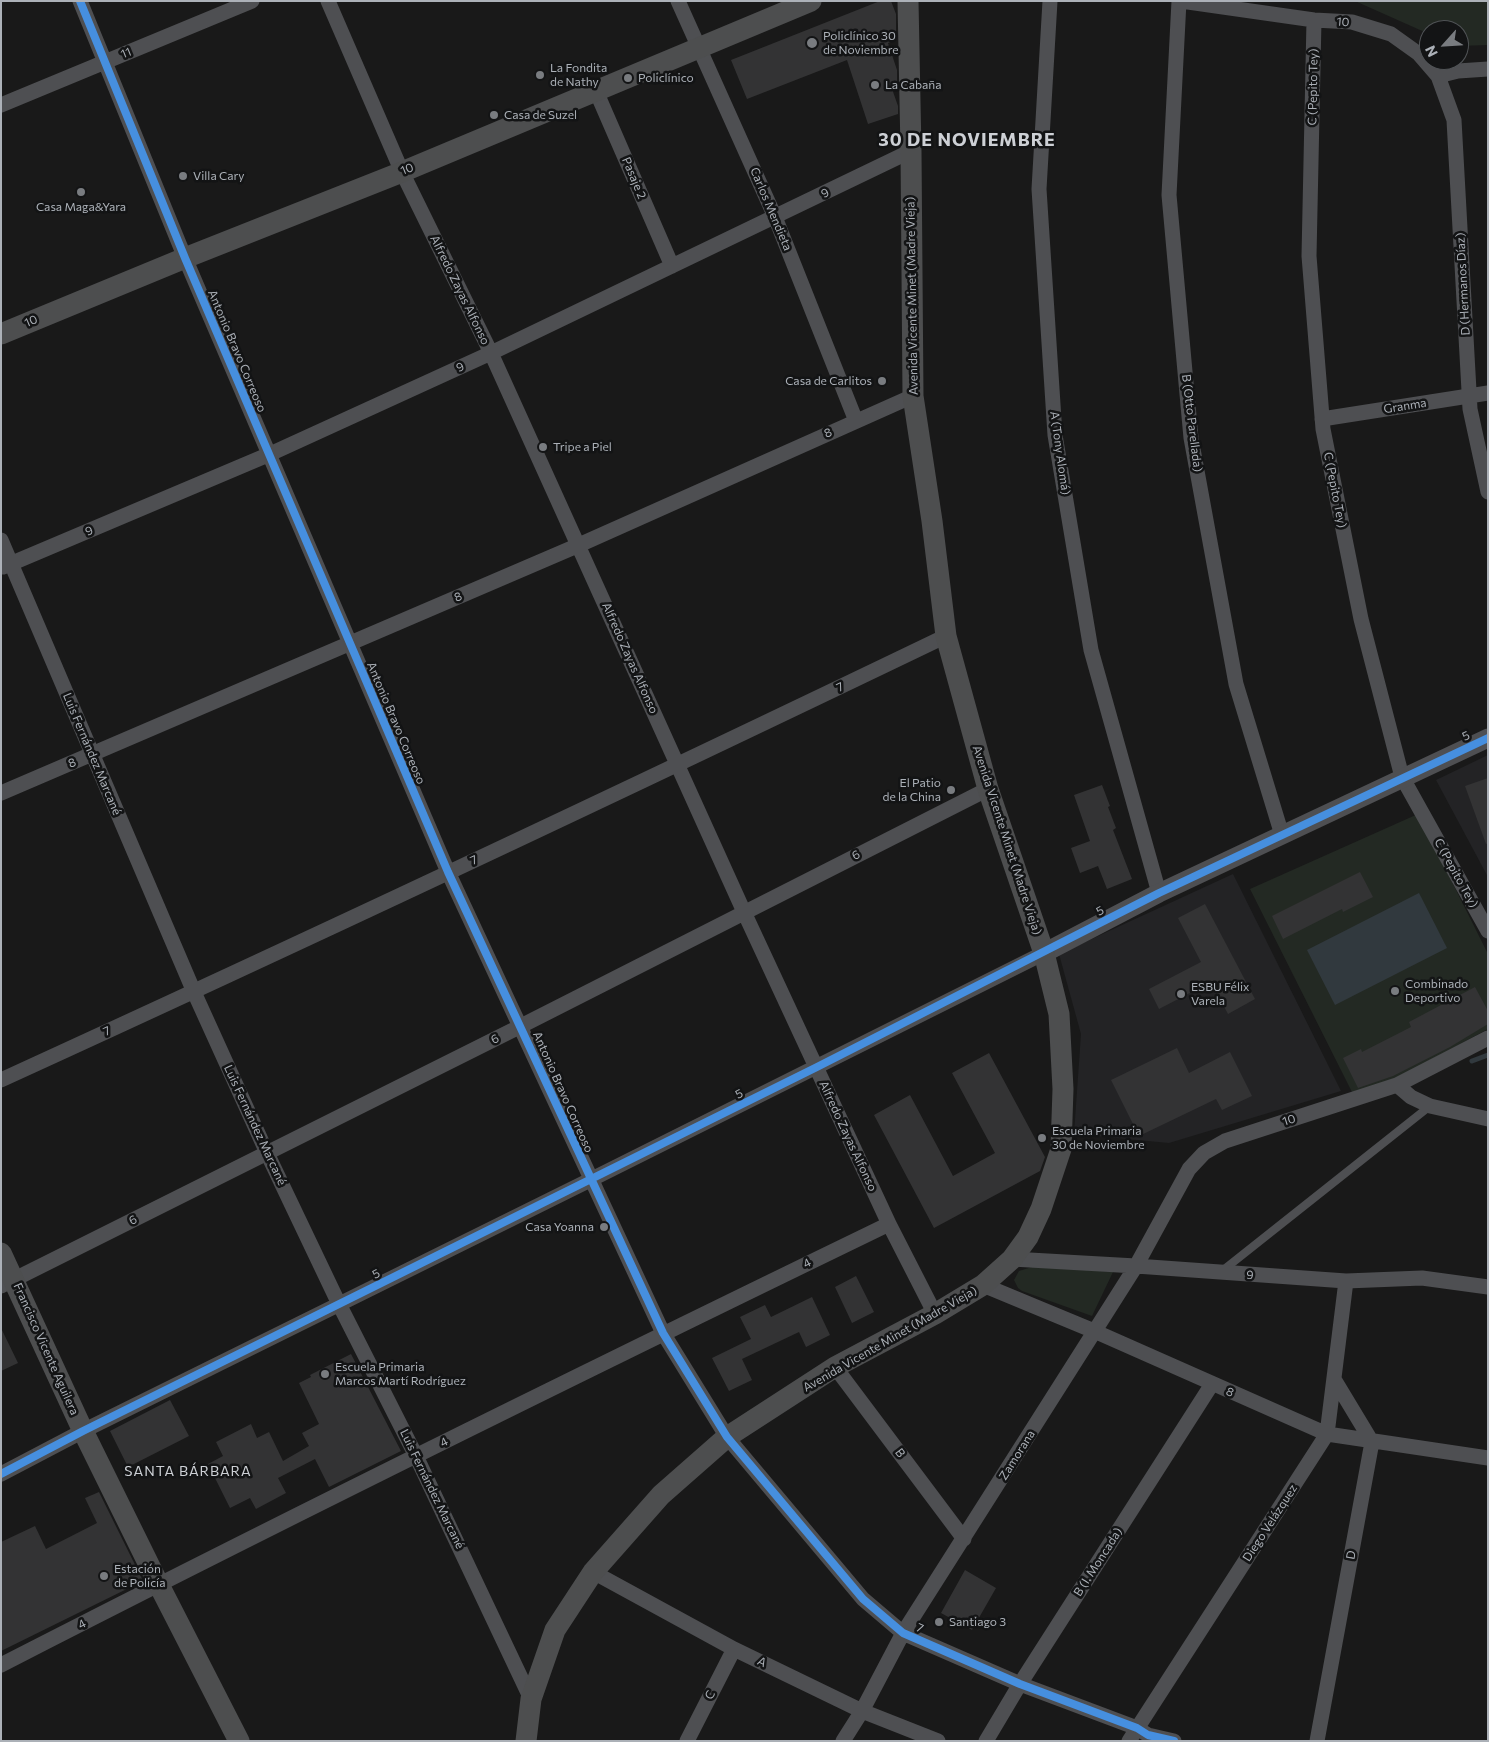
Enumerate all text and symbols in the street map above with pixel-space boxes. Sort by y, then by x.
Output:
street label: 10 [1336,14,1350,30]
north arrow [1419,20,1469,70]
place label: Policlínico 30 de Noviembre [823,29,899,57]
marker: Policlínico 30 de Noviembre [805,36,819,50]
text: N [1421,43,1441,60]
street label: 11 [119,44,133,62]
street label: C (Pepito Tey) [1305,48,1321,126]
place label: La Fondita de Nathy [550,61,607,89]
marker: La Fondita de Nathy [534,69,546,81]
place label: Policlínico [638,71,694,85]
marker: Policlínico [622,72,634,84]
place label: La Cabaña [885,78,941,92]
marker: La Cabaña [869,79,881,91]
place label: Casa de Suzel [504,108,577,122]
marker: Casa de Suzel [488,109,500,121]
district label: 30 DE NOVIEMBRE [876,129,1058,151]
street label: Pasaje 2 [619,155,649,201]
street label: 10 [398,160,416,178]
street label: Carlos Mendieta [747,165,795,253]
place label: Villa Cary [193,169,244,183]
marker: Villa Cary [177,170,189,182]
street label: 9 [819,185,831,201]
marker: Casa Maga&Yara [75,186,87,198]
street label: Avenida Vicente Minet (Madre Vieja) [903,197,921,395]
place label: Casa Maga&Yara [36,200,126,214]
street label: D (Hermanos Díaz) [1453,232,1473,336]
street label: Alfredo Zayas Alfonso [427,233,493,347]
street label: Antonio Bravo Correoso [205,288,269,414]
street label: 10 [22,312,40,330]
street label: 9 [454,359,466,375]
street label: B (Otto Parellada) [1179,373,1205,473]
place label: Casa de Carlitos [785,374,872,388]
marker: Casa de Carlitos [876,375,888,387]
street label: Granma [1382,395,1428,417]
street label: A (Tony Alomá) [1047,410,1073,496]
street label: 8 [822,425,834,441]
place label: Tripe a Piel [553,440,612,454]
marker: Tripe a Piel [537,441,549,453]
street label: C (Pepito Tey) [1321,451,1349,529]
street label: 9 [83,523,95,539]
street label: 8 [452,589,464,605]
street label: Alfredo Zayas Alfonso [599,600,661,716]
street label: Antonio Bravo Correoso [364,660,428,786]
street label: 7 [834,679,846,695]
street label: Luis Fernández Marcané [60,691,124,817]
street label: 5 [1460,728,1472,744]
street label: Avenida Vicente Minet (Madre Vieja) [969,743,1045,937]
street label: 8 [66,755,78,771]
place label: El Patio de la China [882,776,941,804]
marker: El Patio de la China [945,784,957,796]
street label: C (Pepito Tey) [1431,836,1481,910]
street label: 6 [849,847,863,863]
street label: 7 [468,852,480,868]
street label: 5 [1094,903,1106,919]
place label: Combinado Deportivo [1405,977,1468,1005]
place label: ESBU Félix Varela [1191,980,1249,1008]
marker: Combinado Deportivo [1389,985,1401,997]
marker: ESBU Félix Varela [1175,988,1187,1000]
street label: 7 [101,1023,113,1039]
street label: Antonio Bravo Correoso [530,1029,596,1155]
street label: 6 [488,1031,502,1047]
street label: Luis Fernández Marcané [221,1062,289,1188]
street label: Alfredo Zayas Alfonso [816,1079,880,1193]
street label: 5 [733,1086,745,1102]
street label: 10 [1281,1111,1297,1129]
place label: Escuela Primaria 30 de Noviembre [1052,1124,1145,1152]
marker: Escuela Primaria 30 de Noviembre [1036,1132,1048,1144]
street label: 6 [126,1212,140,1228]
place label: Casa Yoanna [525,1220,594,1234]
marker: Casa Yoanna [598,1221,610,1233]
street label: 4 [801,1255,813,1271]
street label: 5 [370,1266,382,1282]
street label: 9 [1246,1268,1254,1282]
street label: Francisco Vicente Aguilera [10,1281,82,1417]
street label: Avenida Vicente Minet (Madre Vieja) [800,1283,980,1395]
place label: Escuela Primaria Marcos Martí Rodríguez [335,1360,466,1388]
marker: Escuela Primaria Marcos Martí Rodríguez [319,1368,331,1380]
street label: 8 [1224,1384,1236,1400]
street label: Luis Fernández Marcané [397,1427,467,1551]
street label: Zamorana [996,1427,1038,1483]
street label: 4 [438,1434,450,1450]
street label: B [892,1446,908,1460]
district label: SANTA BÁRBARA [123,1463,253,1479]
street label: Diego Velázquez [1240,1482,1300,1564]
street label: B (I. Moncada) [1071,1525,1125,1599]
street label: D [1343,1549,1359,1561]
place label: Estación de Policía [114,1562,165,1590]
marker: Estación de Policía [98,1570,110,1582]
place label: Santiago 3 [949,1615,1006,1629]
street label: 4 [76,1616,88,1632]
marker: Santiago 3 [933,1616,945,1628]
street label: 7 [914,1620,926,1636]
street label: A [755,1654,769,1670]
street label: C [702,1688,718,1702]

